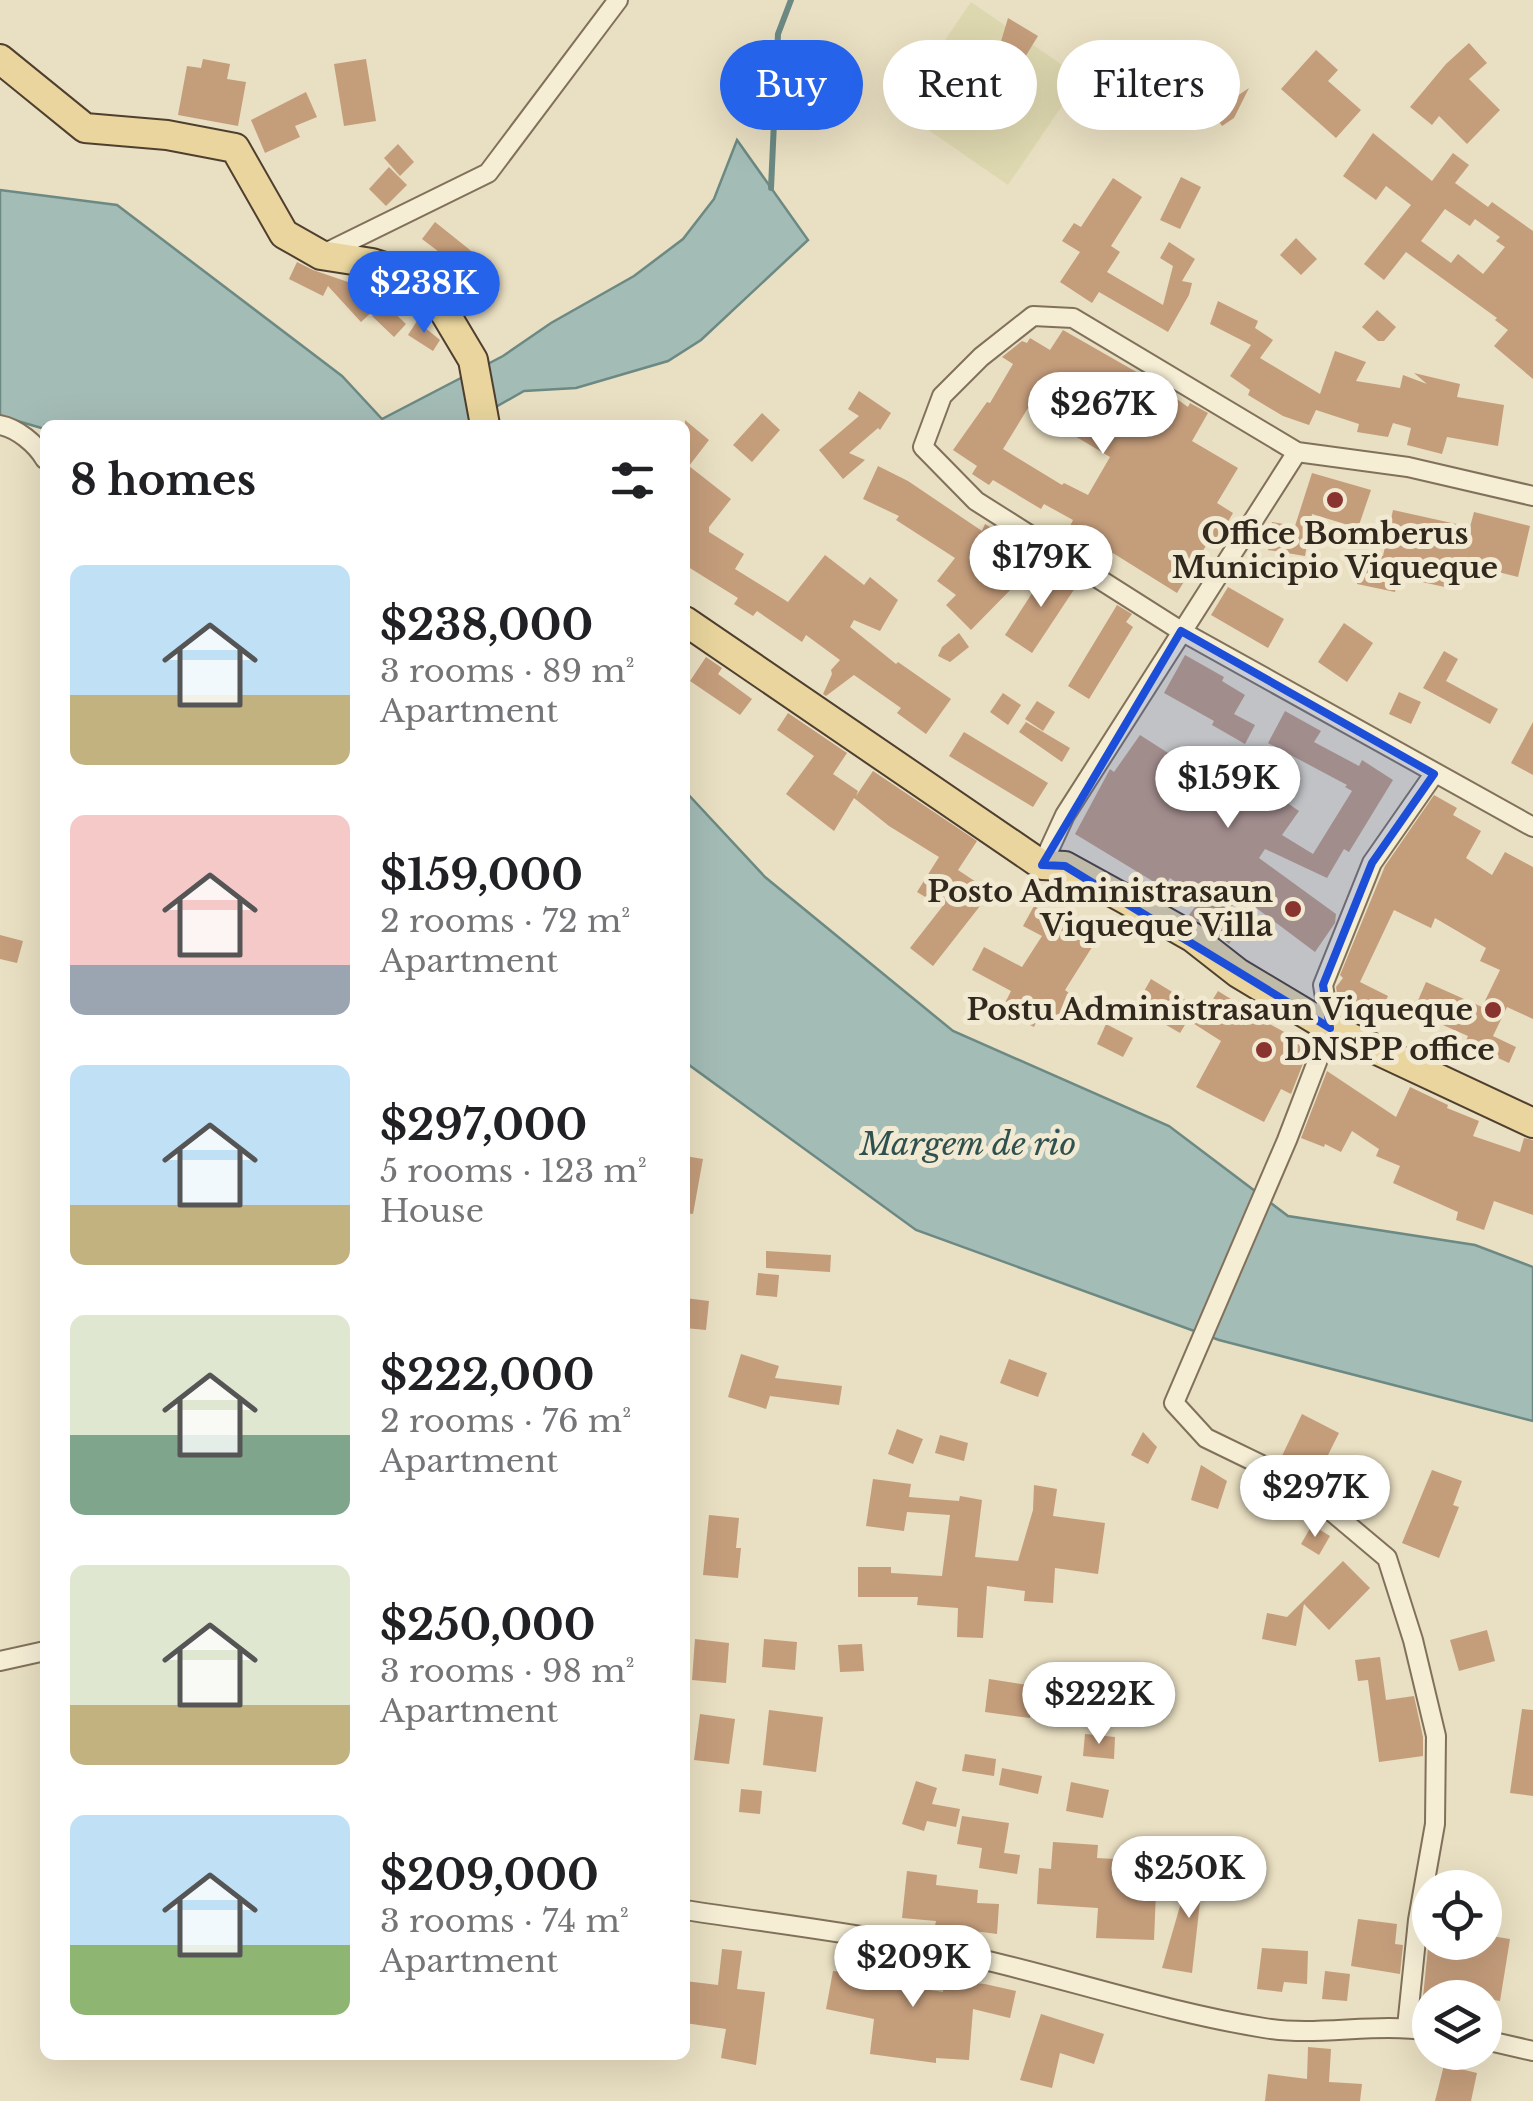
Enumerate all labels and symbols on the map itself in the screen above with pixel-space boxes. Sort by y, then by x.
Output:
pin: $238K [354,251,494,336]
pin: $267K [1033,372,1173,457]
marker: Office Bomberus Municipio Viqueque [1324,489,1346,511]
place label: Office Bomberus Municipio Viqueque [1172,515,1498,586]
pin: $179K [971,525,1111,610]
pin: $159K [1158,746,1298,831]
place label: Posto Administrasaun Viqueque Villa [927,873,1273,944]
marker: Posto Administrasaun Viqueque Villa [1282,898,1304,920]
place label: Postu Administrasaun Viqueque [966,991,1473,1028]
marker: Postu Administrasaun Viqueque [1482,999,1504,1021]
place label: DNSPP office [1284,1031,1495,1068]
marker: DNSPP office [1253,1039,1275,1061]
water label: Margem de rio [859,1124,1076,1164]
pin: $297K [1245,1455,1385,1540]
pin: $222K [1029,1662,1169,1747]
pin: $250K [1119,1836,1259,1921]
pin: $209K [843,1925,983,2010]

